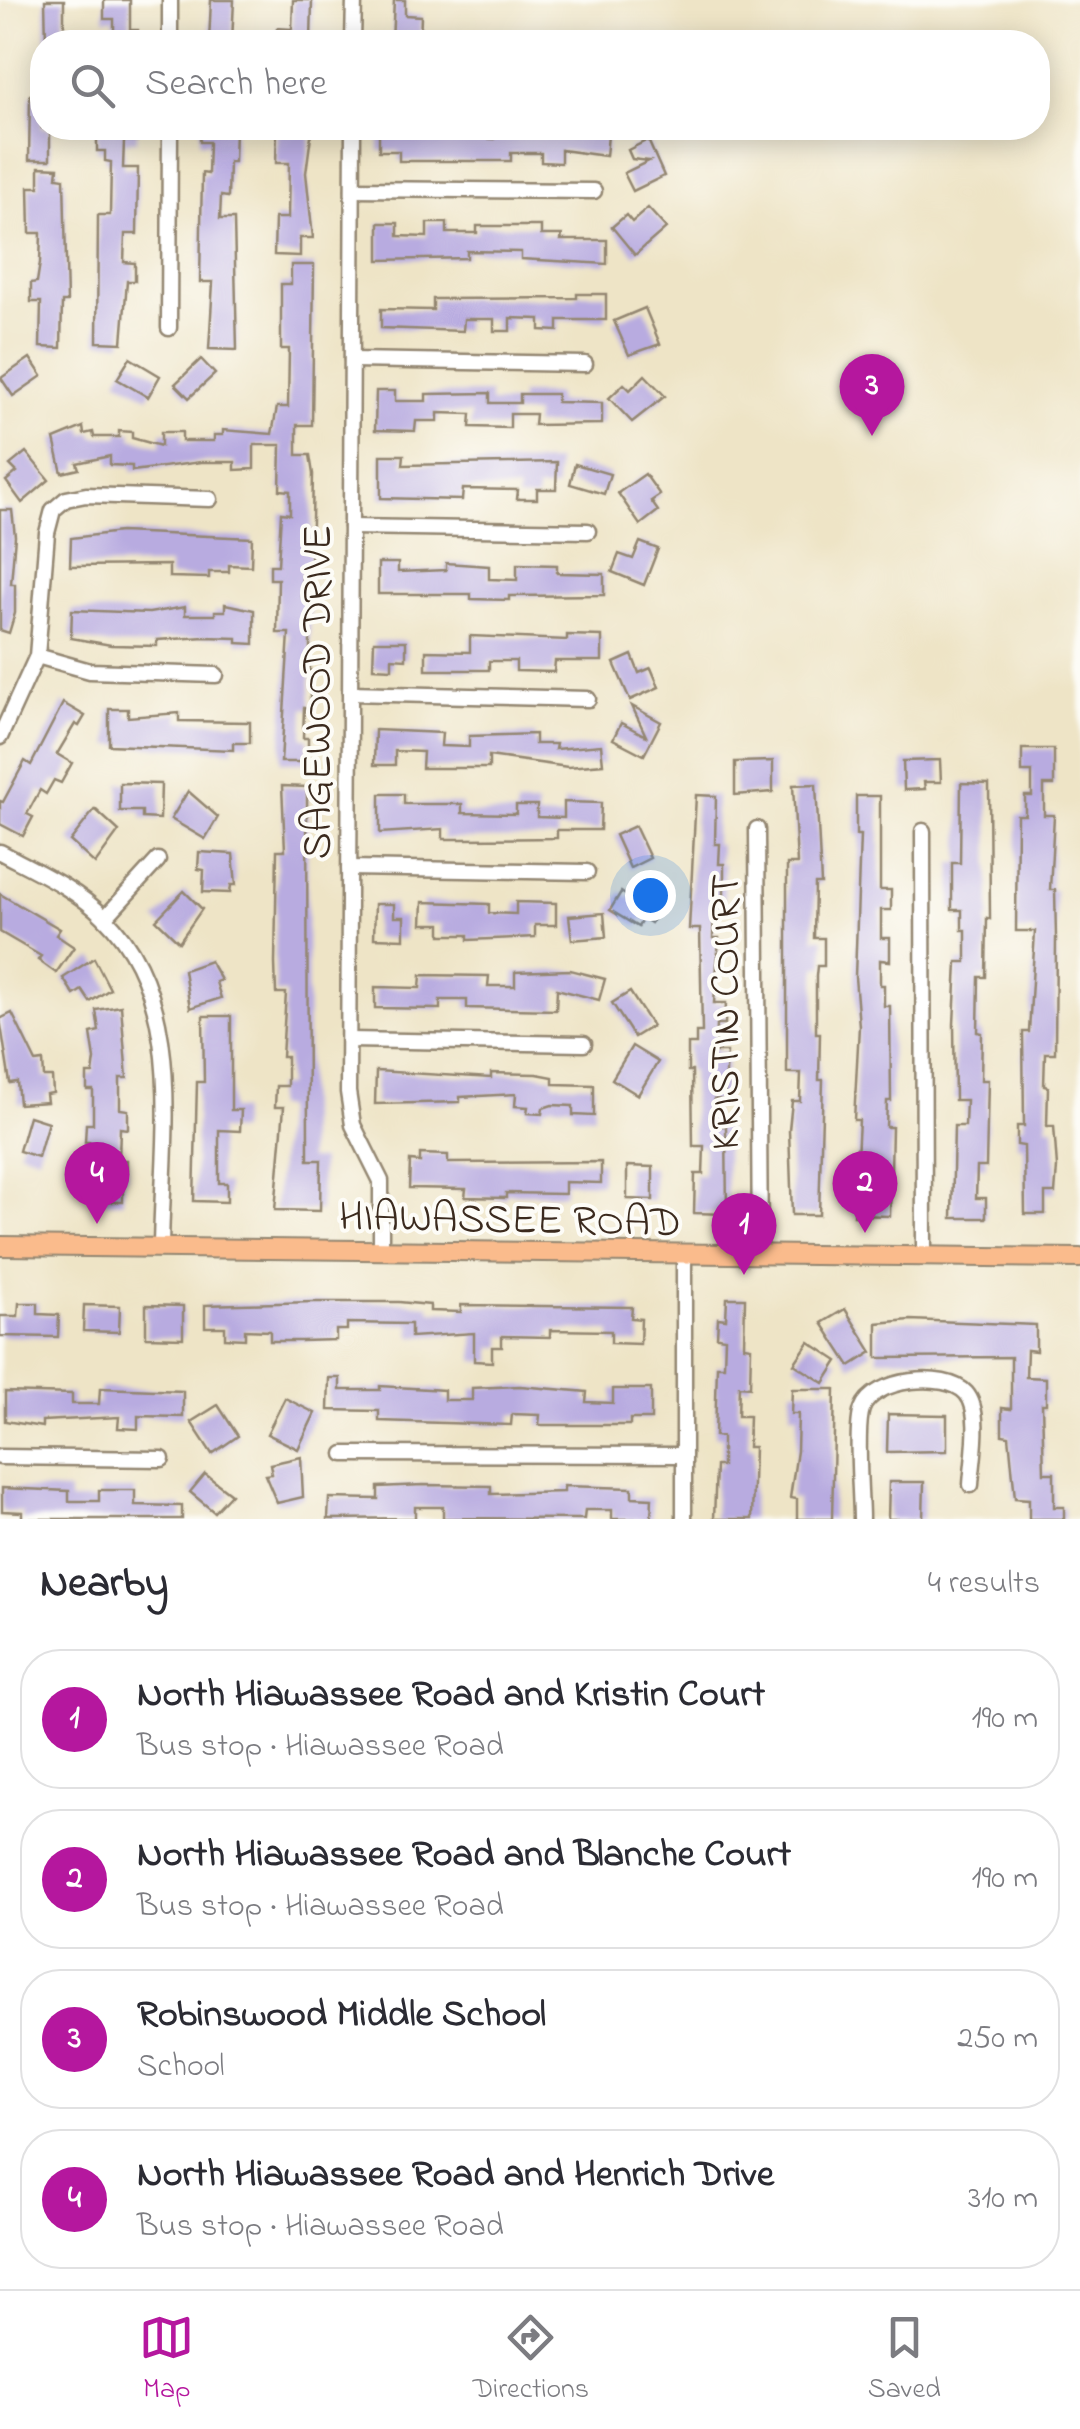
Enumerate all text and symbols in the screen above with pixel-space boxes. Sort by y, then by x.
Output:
search box [30,30,1050,140]
text: Search here [145,57,327,113]
icon: search [65,58,120,113]
pin: 3 [840,354,904,436]
street label: SAGEWOOD DRIVE [289,525,350,859]
your location [625,870,676,921]
street label: KRISTIN COURT [697,874,758,1150]
pin: 4 [64,1142,130,1224]
pin: 2 [832,1150,898,1233]
street label: HIAWASSEE ROAD [338,1188,681,1255]
pin: 1 [712,1192,776,1275]
text: Nearby [40,1554,168,1615]
text: 4 results [928,1561,1040,1608]
text: North Hiawassee Road and Kristin Court [137,1668,765,1724]
text: 1 [69,1696,80,1743]
text: 190 m [972,1696,1038,1743]
text: Bus stop · Hiawassee Road [137,1724,504,1771]
text: North Hiawassee Road and Blanche Court [137,1828,791,1884]
text: 2 [67,1856,82,1903]
text: 190 m [972,1856,1038,1903]
text: Bus stop · Hiawassee Road [137,1884,504,1931]
text: Robinswood Middle School [137,1988,546,2044]
text: 3 [68,2016,81,2063]
text: 250 m [957,2016,1038,2063]
text: School [137,2044,225,2091]
text: North Hiawassee Road and Henrich Drive [137,2148,774,2204]
text: 4 [68,2176,81,2223]
text: 310 m [968,2176,1038,2223]
text: Bus stop · Hiawassee Road [137,2204,504,2251]
tab: Map [139,2310,194,2411]
tab: Directions [473,2310,589,2411]
tab: Saved [868,2310,941,2411]

